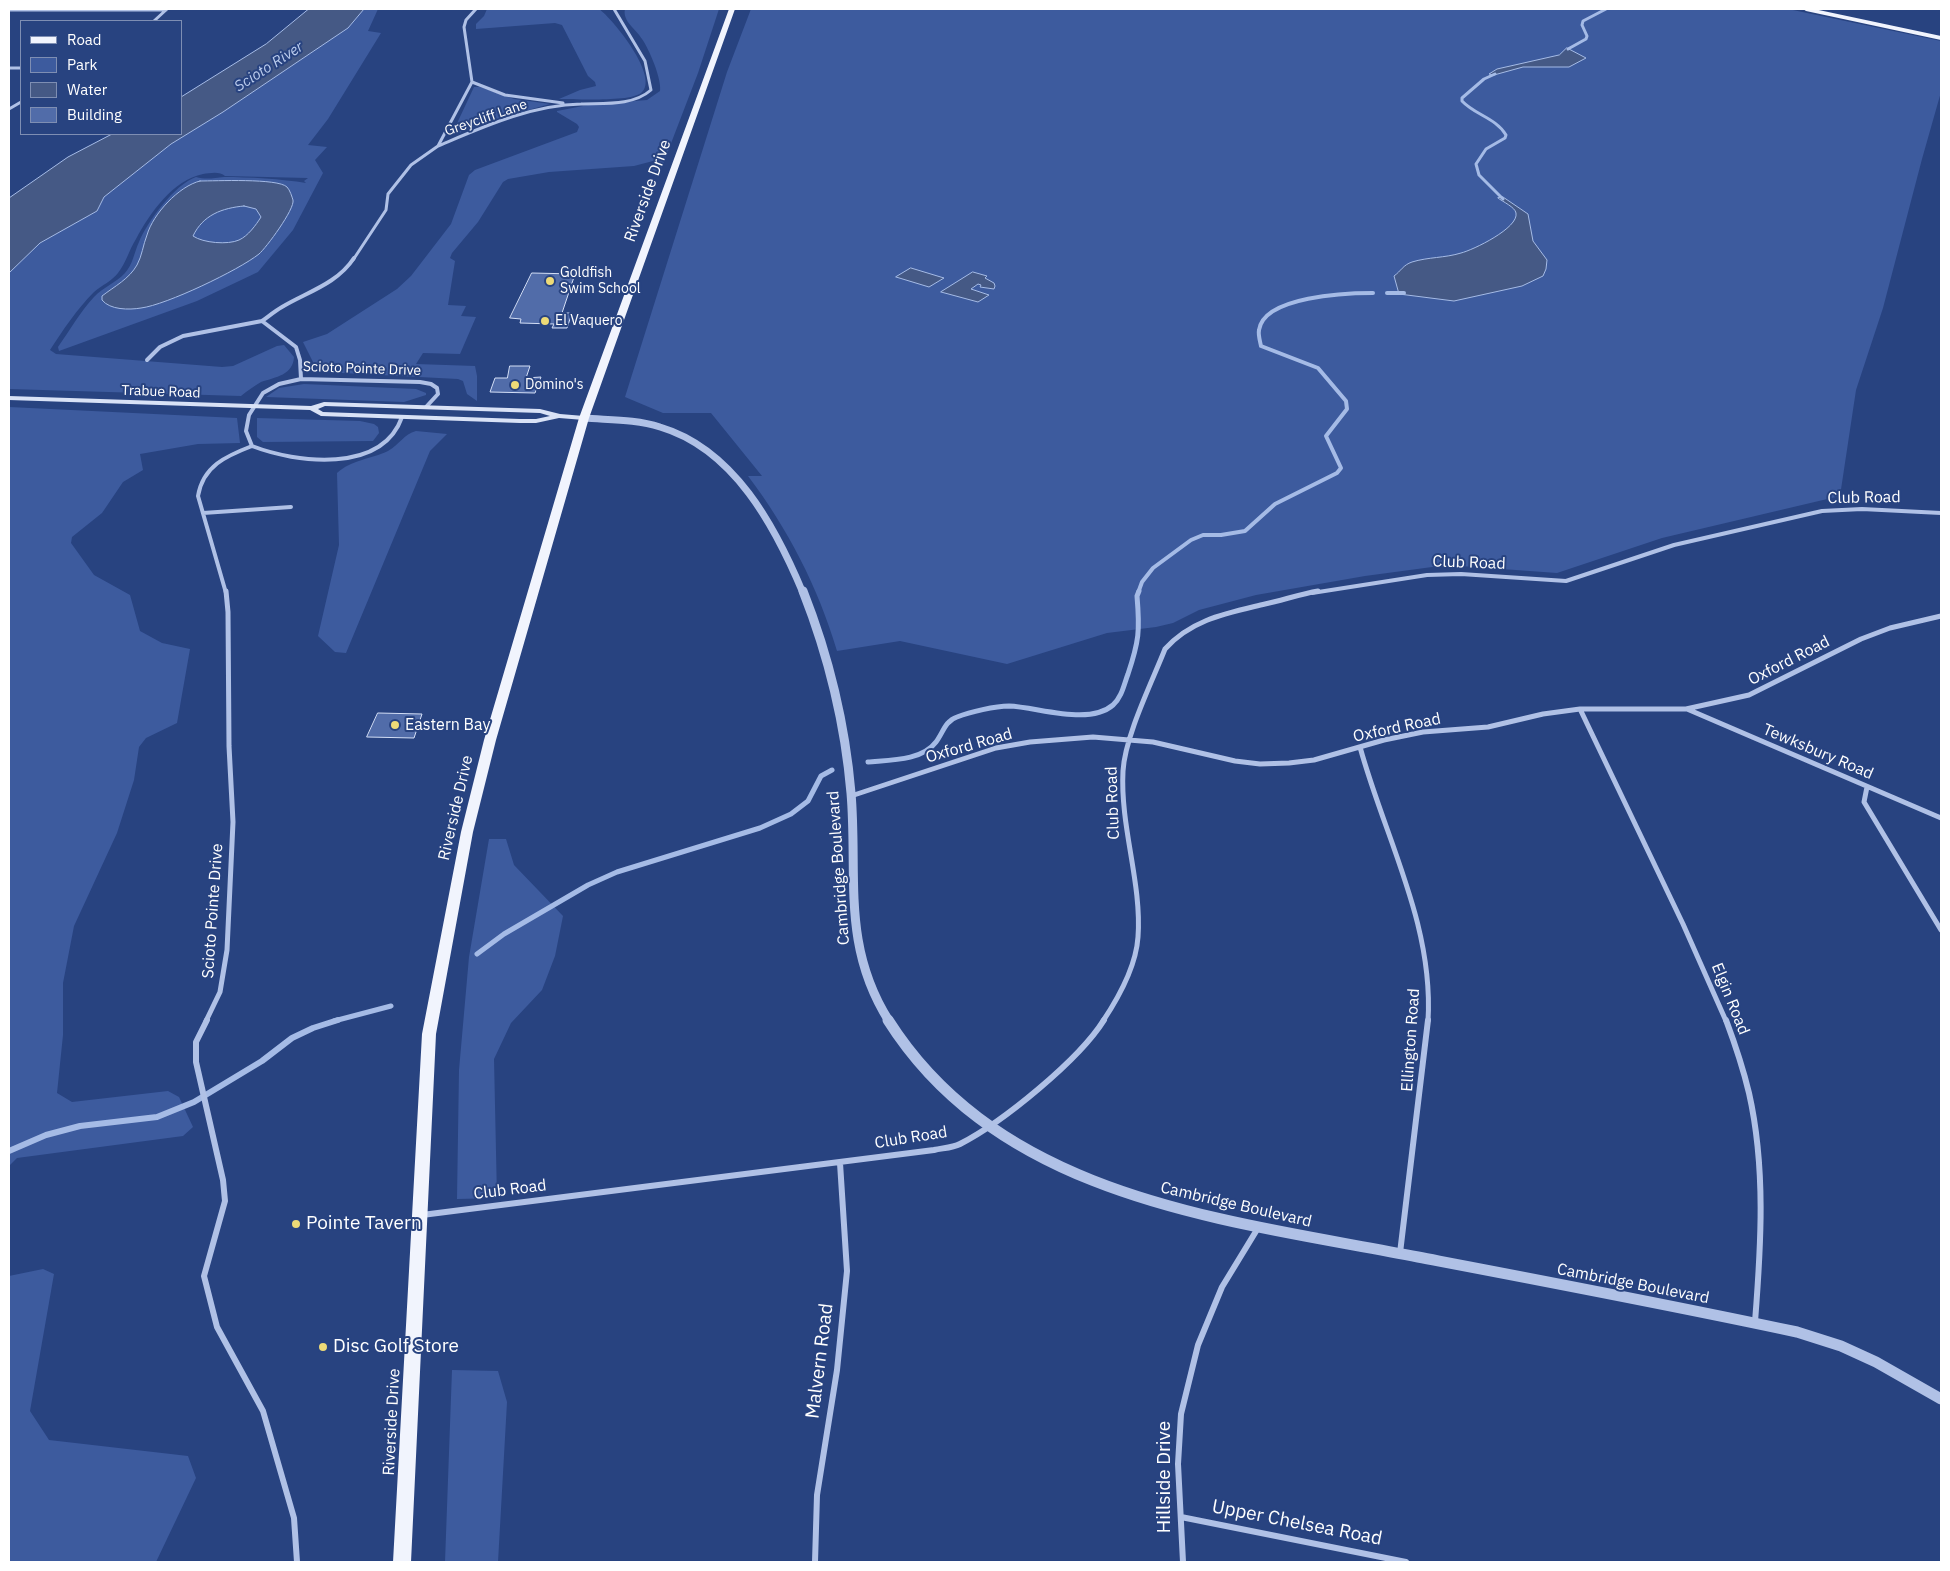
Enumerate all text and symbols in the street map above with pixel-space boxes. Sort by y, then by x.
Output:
legend [20,20,182,135]
text: Road [67,30,102,49]
water label: Scioto River [231,38,307,96]
text: Park [67,55,97,74]
text: Water [67,80,107,99]
street label: Greycliff Lane [443,96,529,140]
text: Building [67,105,122,124]
street label: Riverside Drive [621,137,675,245]
place label: Goldfish Swim School [560,265,641,298]
marker: Goldfish Swim School [544,275,556,287]
place label: El Vaquero [555,313,623,329]
marker: El Vaquero [539,315,551,327]
street label: Scioto Pointe Drive [303,359,421,379]
place label: Domino's [525,377,584,393]
marker: Domino's [509,379,521,391]
street label: Trabue Road [121,382,201,402]
street label: Club Road [1827,488,1901,508]
street label: Club Road [1432,552,1506,574]
street label: Oxford Road [1745,632,1833,690]
street label: Oxford Road [1351,709,1443,747]
place label: Eastern Bay [405,715,491,735]
marker: Eastern Bay [389,719,401,731]
street label: Tewksbury Road [1760,720,1876,784]
street label: Oxford Road [924,724,1014,768]
street label: Riverside Drive [435,754,477,862]
street label: Club Road [1102,766,1124,840]
street label: Cambridge Boulevard [824,790,854,946]
street label: Scioto Pointe Drive [199,843,227,979]
street label: Elgin Road [1707,960,1753,1038]
street label: Ellington Road [1398,988,1424,1092]
street label: Club Road [873,1123,949,1153]
street label: Club Road [472,1176,548,1204]
street label: Cambridge Boulevard [1159,1178,1313,1232]
place label: Pointe Tavern [306,1213,422,1235]
marker: Pointe Tavern [290,1218,302,1230]
street label: Cambridge Boulevard [1555,1260,1711,1308]
street label: Malvern Road [802,1302,838,1420]
place label: Disc Golf Store [333,1336,459,1358]
marker: Disc Golf Store [317,1341,329,1353]
street label: Riverside Drive [380,1368,404,1476]
street label: Hillside Drive [1154,1421,1176,1533]
street label: Upper Chelsea Road [1210,1495,1384,1551]

